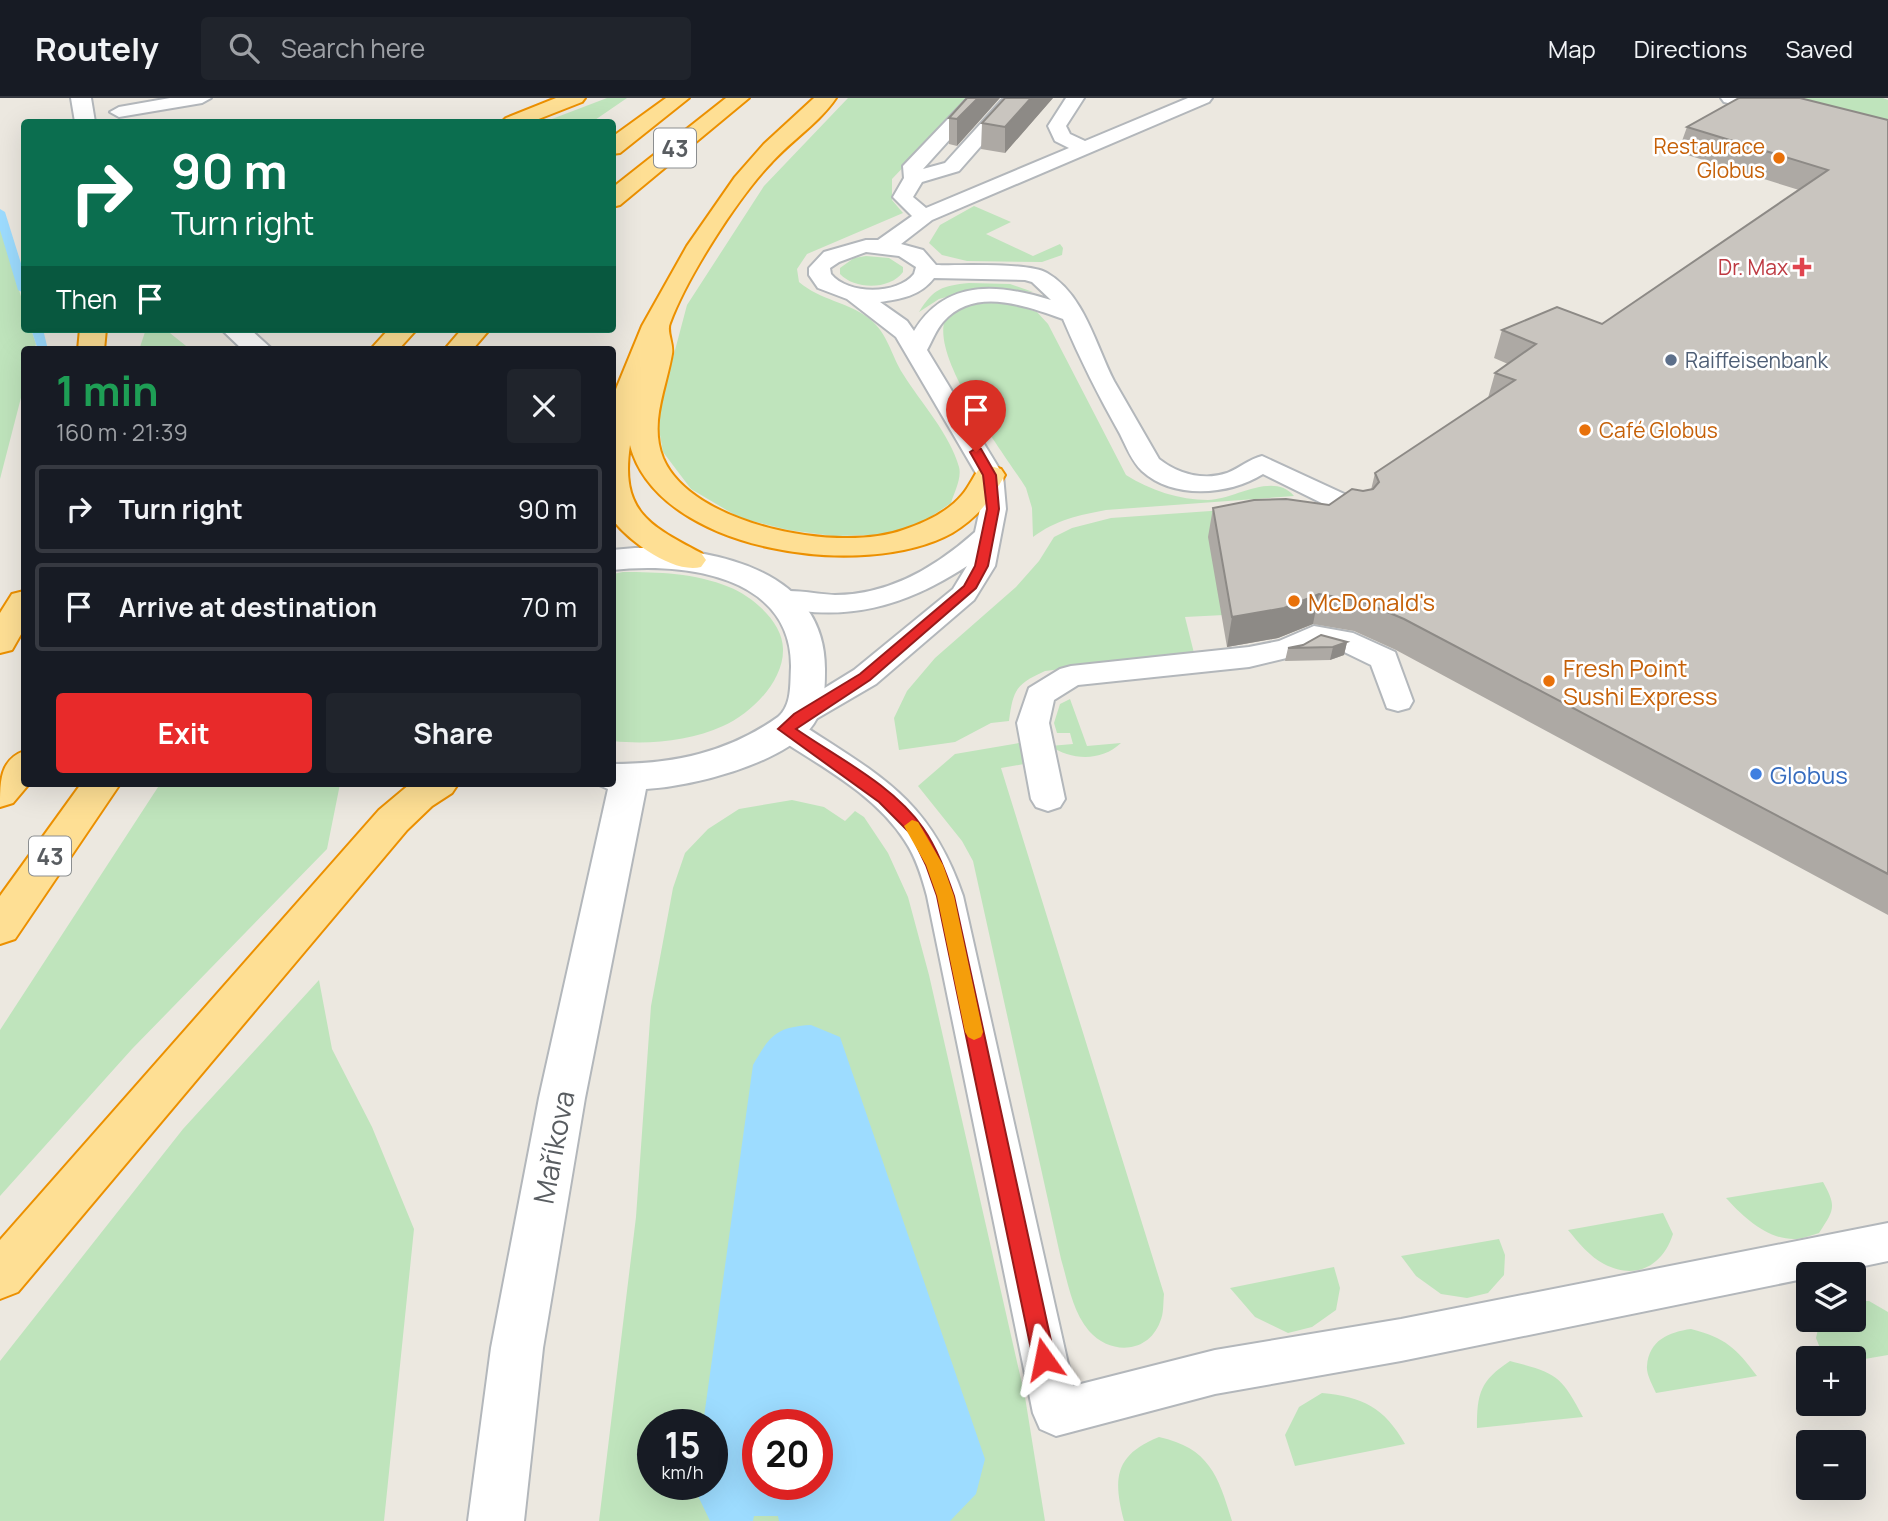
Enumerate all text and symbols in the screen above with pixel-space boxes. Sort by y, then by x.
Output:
search box [201,17,691,80]
text: Routely [35,26,159,71]
icon: search [225,29,263,67]
text: Search here [281,30,425,66]
text: Map [1548,32,1596,65]
text: Directions [1634,32,1747,65]
text: Saved [1785,32,1853,65]
road number: 43 [654,129,696,168]
place label: Restaurace Globus [1654,132,1765,184]
text: 90 m [171,137,288,204]
icon: right [56,147,147,238]
marker: Restaurace Globus [1771,150,1787,166]
text: Turn right [171,201,314,245]
place label: Dr. Max [1718,253,1788,281]
marker: Dr. Max [1794,259,1810,275]
icon: arrive [131,280,169,318]
text: Then [56,281,117,317]
place label: Raiffeisenbank [1685,346,1829,374]
marker: Raiffeisenbank [1663,352,1679,368]
text: 1 min [56,361,159,419]
button: close [507,369,581,443]
pin [946,380,1006,452]
icon: arrive [957,391,995,429]
text: 160 m · 21:39 [56,416,188,448]
place label: Café Globus [1599,416,1718,444]
marker: Café Globus [1577,422,1593,438]
icon: right [60,490,98,528]
text: Turn right [119,491,243,527]
text: 90 m [518,491,577,527]
place label: McDonald's [1308,585,1435,618]
icon: arrive [60,588,98,626]
text: Arrive at destination [119,589,377,625]
text: 70 m [521,589,577,625]
marker: McDonald's [1286,593,1302,609]
place label: Fresh Point Sushi Express [1563,651,1718,712]
marker: Fresh Point Sushi Express [1541,673,1557,689]
button: Exit [56,693,312,773]
button: Share [326,693,581,773]
place label: Globus [1770,758,1848,791]
marker: Globus [1748,766,1764,782]
road number: 43 [29,836,71,876]
street label: Maříkova [523,1087,583,1207]
map controls [1796,1262,1866,1500]
button: layers [1796,1262,1866,1332]
position arrow [1007,1322,1081,1396]
button: + [1796,1346,1866,1416]
speed limit sign: 20 [742,1409,833,1500]
text: 15 [665,1421,700,1469]
button: − [1796,1430,1866,1500]
text: km/h [662,1460,703,1484]

